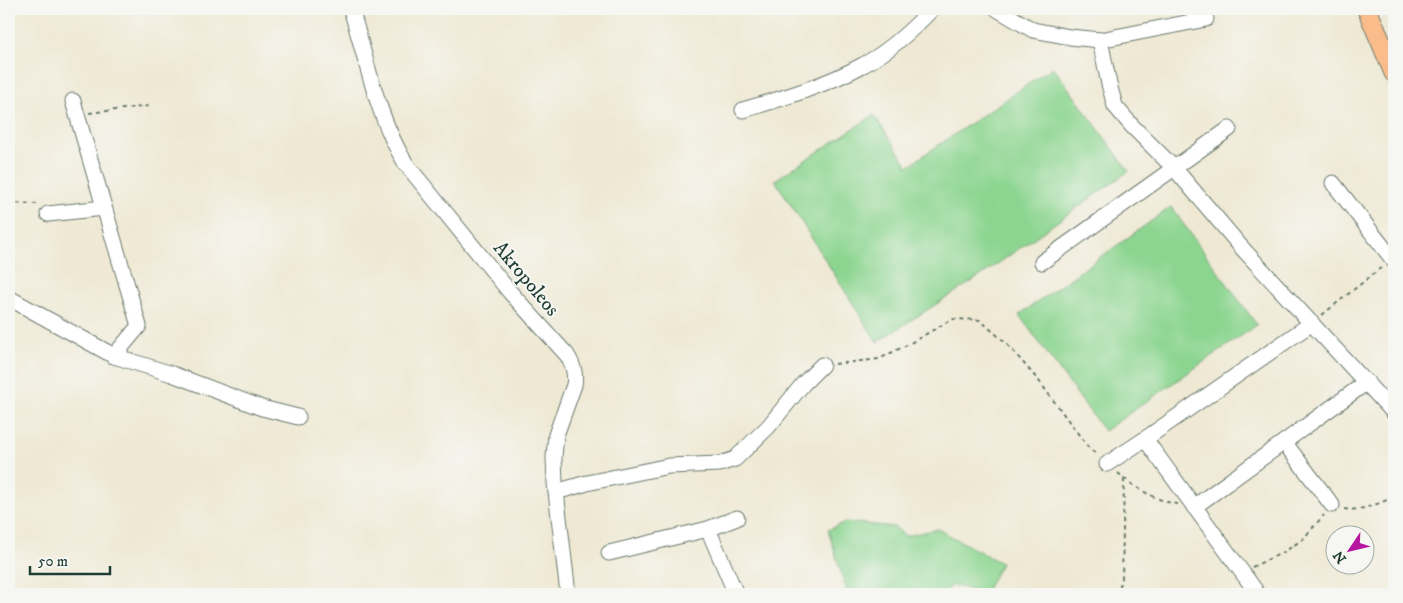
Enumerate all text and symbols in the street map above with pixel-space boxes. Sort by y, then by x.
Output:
street label: Akropoleos [487,236,565,322]
north arrow [1326,526,1376,576]
scale bar [30,543,110,575]
text: N [1329,547,1351,567]
text: 50 m [38,552,68,571]

